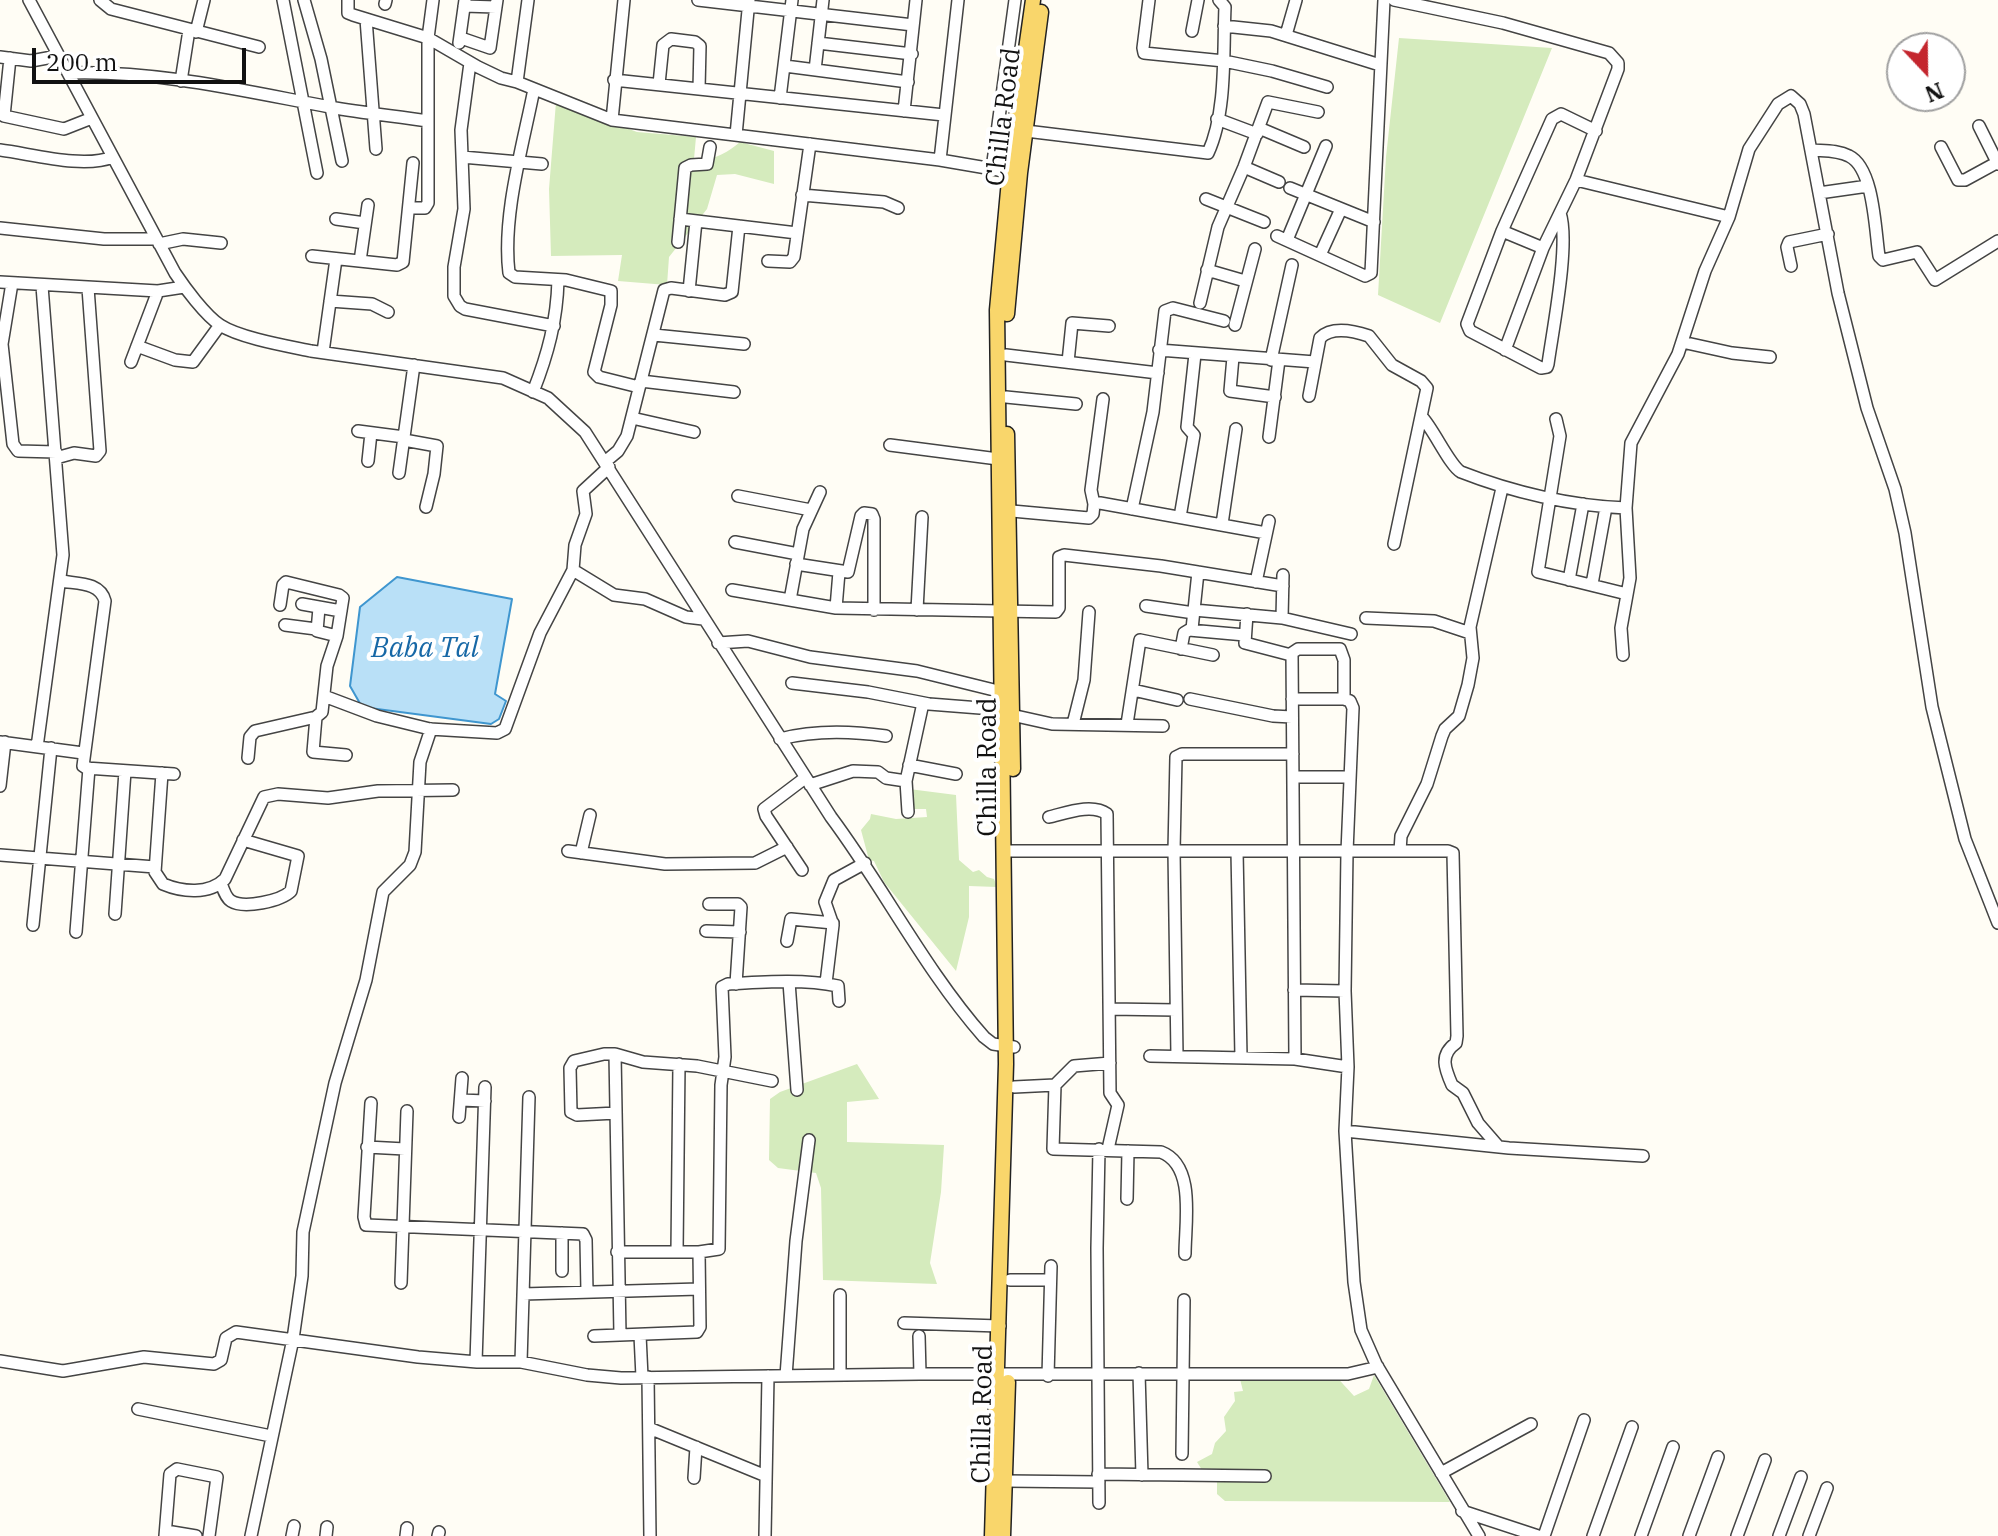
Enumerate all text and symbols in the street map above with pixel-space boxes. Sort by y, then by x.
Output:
scale bar [36,32,250,82]
north arrow [1886,32,1966,112]
text: 200 m [46,46,118,78]
street label: Chilla Road [980,46,1028,188]
text: N [1921,76,1948,110]
water label: Baba Tal [371,632,479,666]
street label: Chilla Road [972,697,1004,837]
street label: Chilla Road [966,1344,1000,1484]

